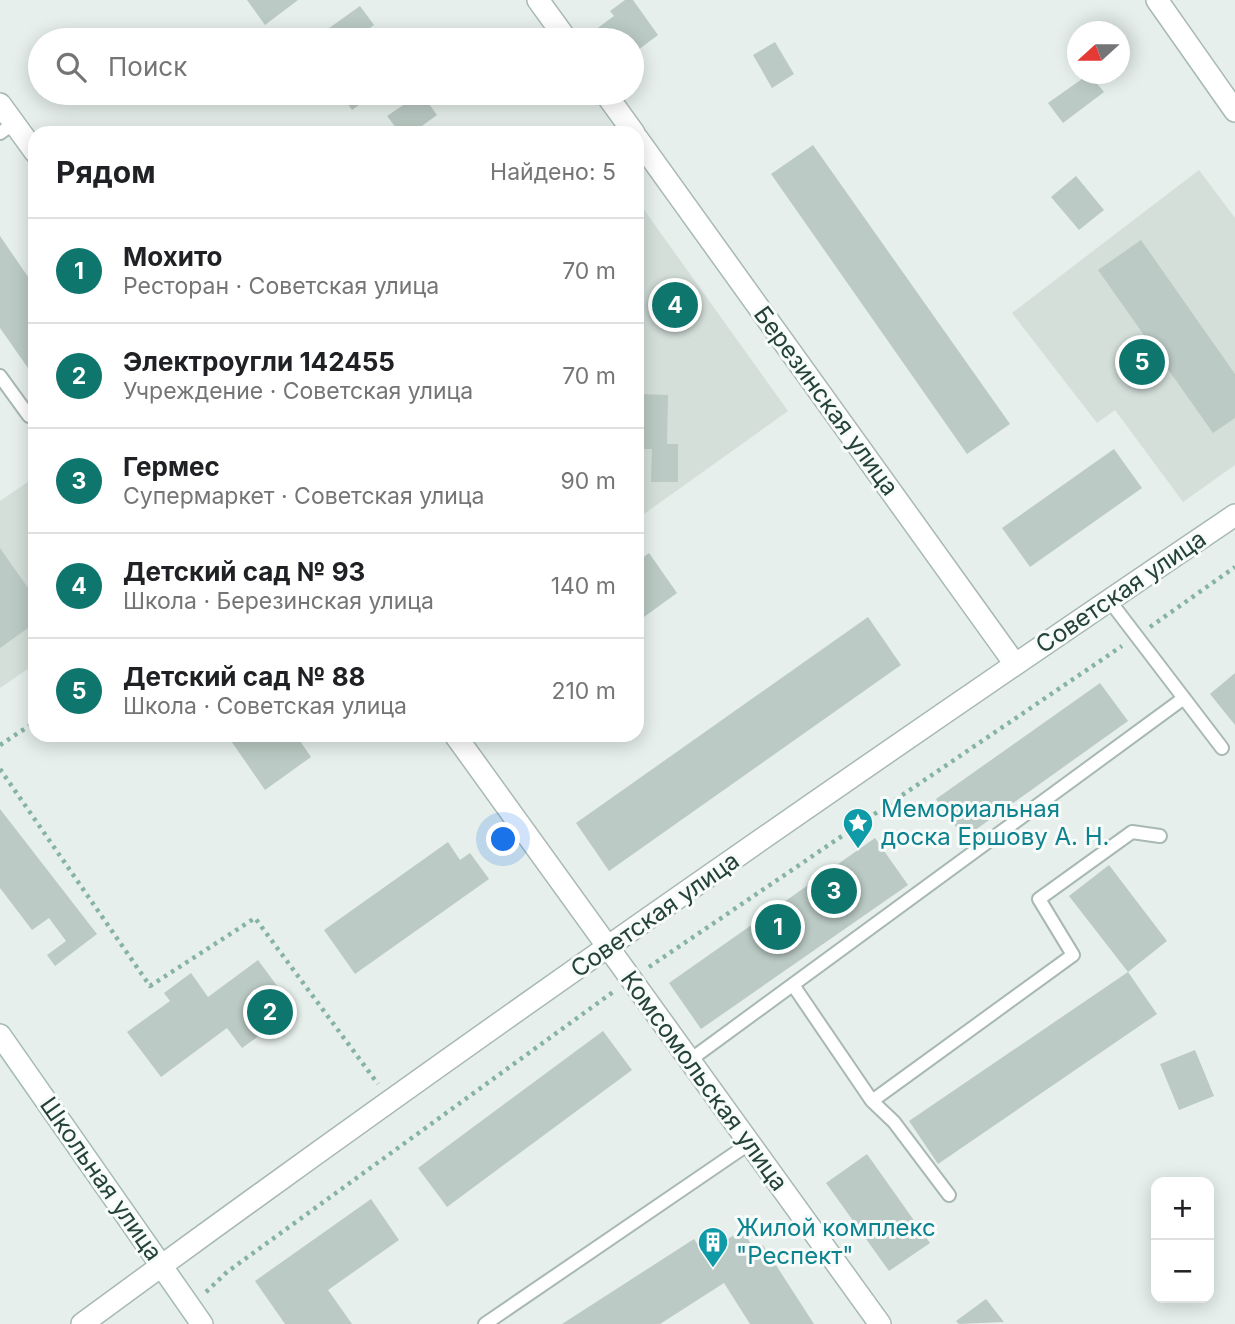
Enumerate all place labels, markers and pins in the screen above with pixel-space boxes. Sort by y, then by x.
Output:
pin: 4 [652,279,698,331]
pin: 5 [1119,336,1165,388]
place label: Мемориальная доска Ершову А. Н. [881,794,1109,851]
place icon: Мемориальная доска Ершову А. Н. [841,806,875,850]
pin: 3 [811,865,857,917]
pin: 1 [755,901,801,953]
pin: 2 [247,986,293,1038]
place label: Жилой комплекс "Респект" [736,1213,936,1270]
building icon: Жилой комплекс "Респект" [696,1225,730,1269]

